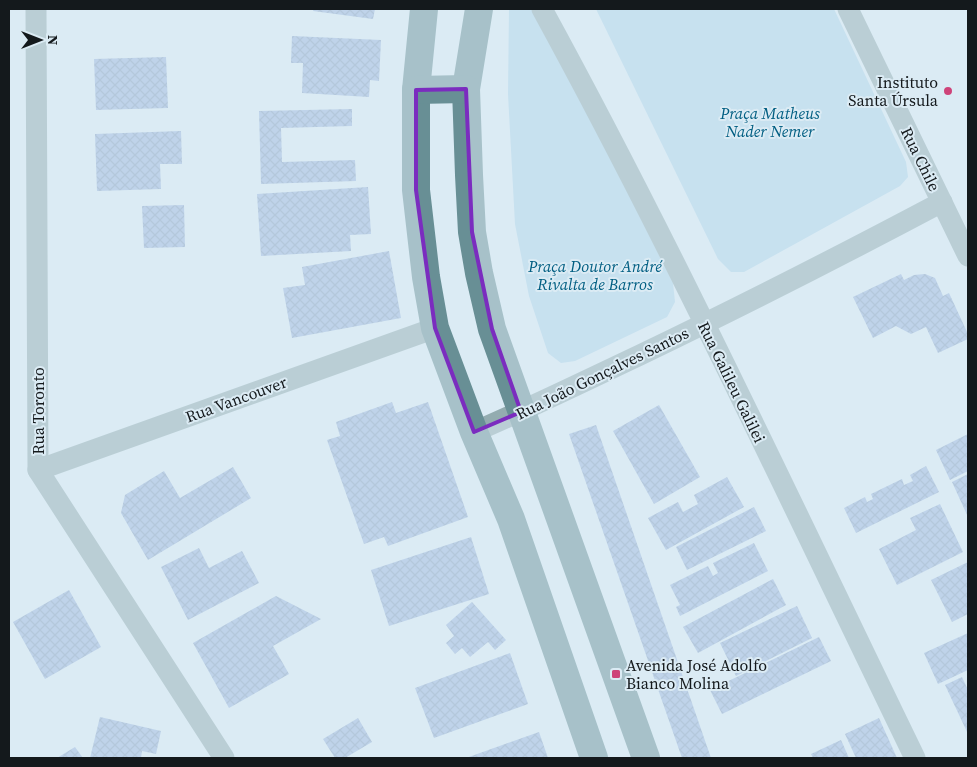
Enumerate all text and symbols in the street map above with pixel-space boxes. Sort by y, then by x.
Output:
north arrow [15,15,65,65]
text: N [43,35,63,45]
place label: Instituto Santa Úrsula [848,71,939,111]
marker: Instituto Santa Úrsula [942,85,954,97]
park label: Praça Matheus Nader Nemer [719,102,820,142]
street label: Rua Chile [896,123,946,195]
park label: Praça Doutor André Rivalta de Barros [527,255,663,295]
street label: Rua Galileu Galilei [693,318,771,446]
street label: Rua João Gonçalves Santos [512,321,692,425]
street label: Rua Toronto [27,367,49,455]
street label: Rua Vancouver [182,370,290,428]
place label: Avenida José Adolfo Bianco Molina [626,654,767,694]
marker: Avenida José Adolfo Bianco Molina [610,668,622,680]

